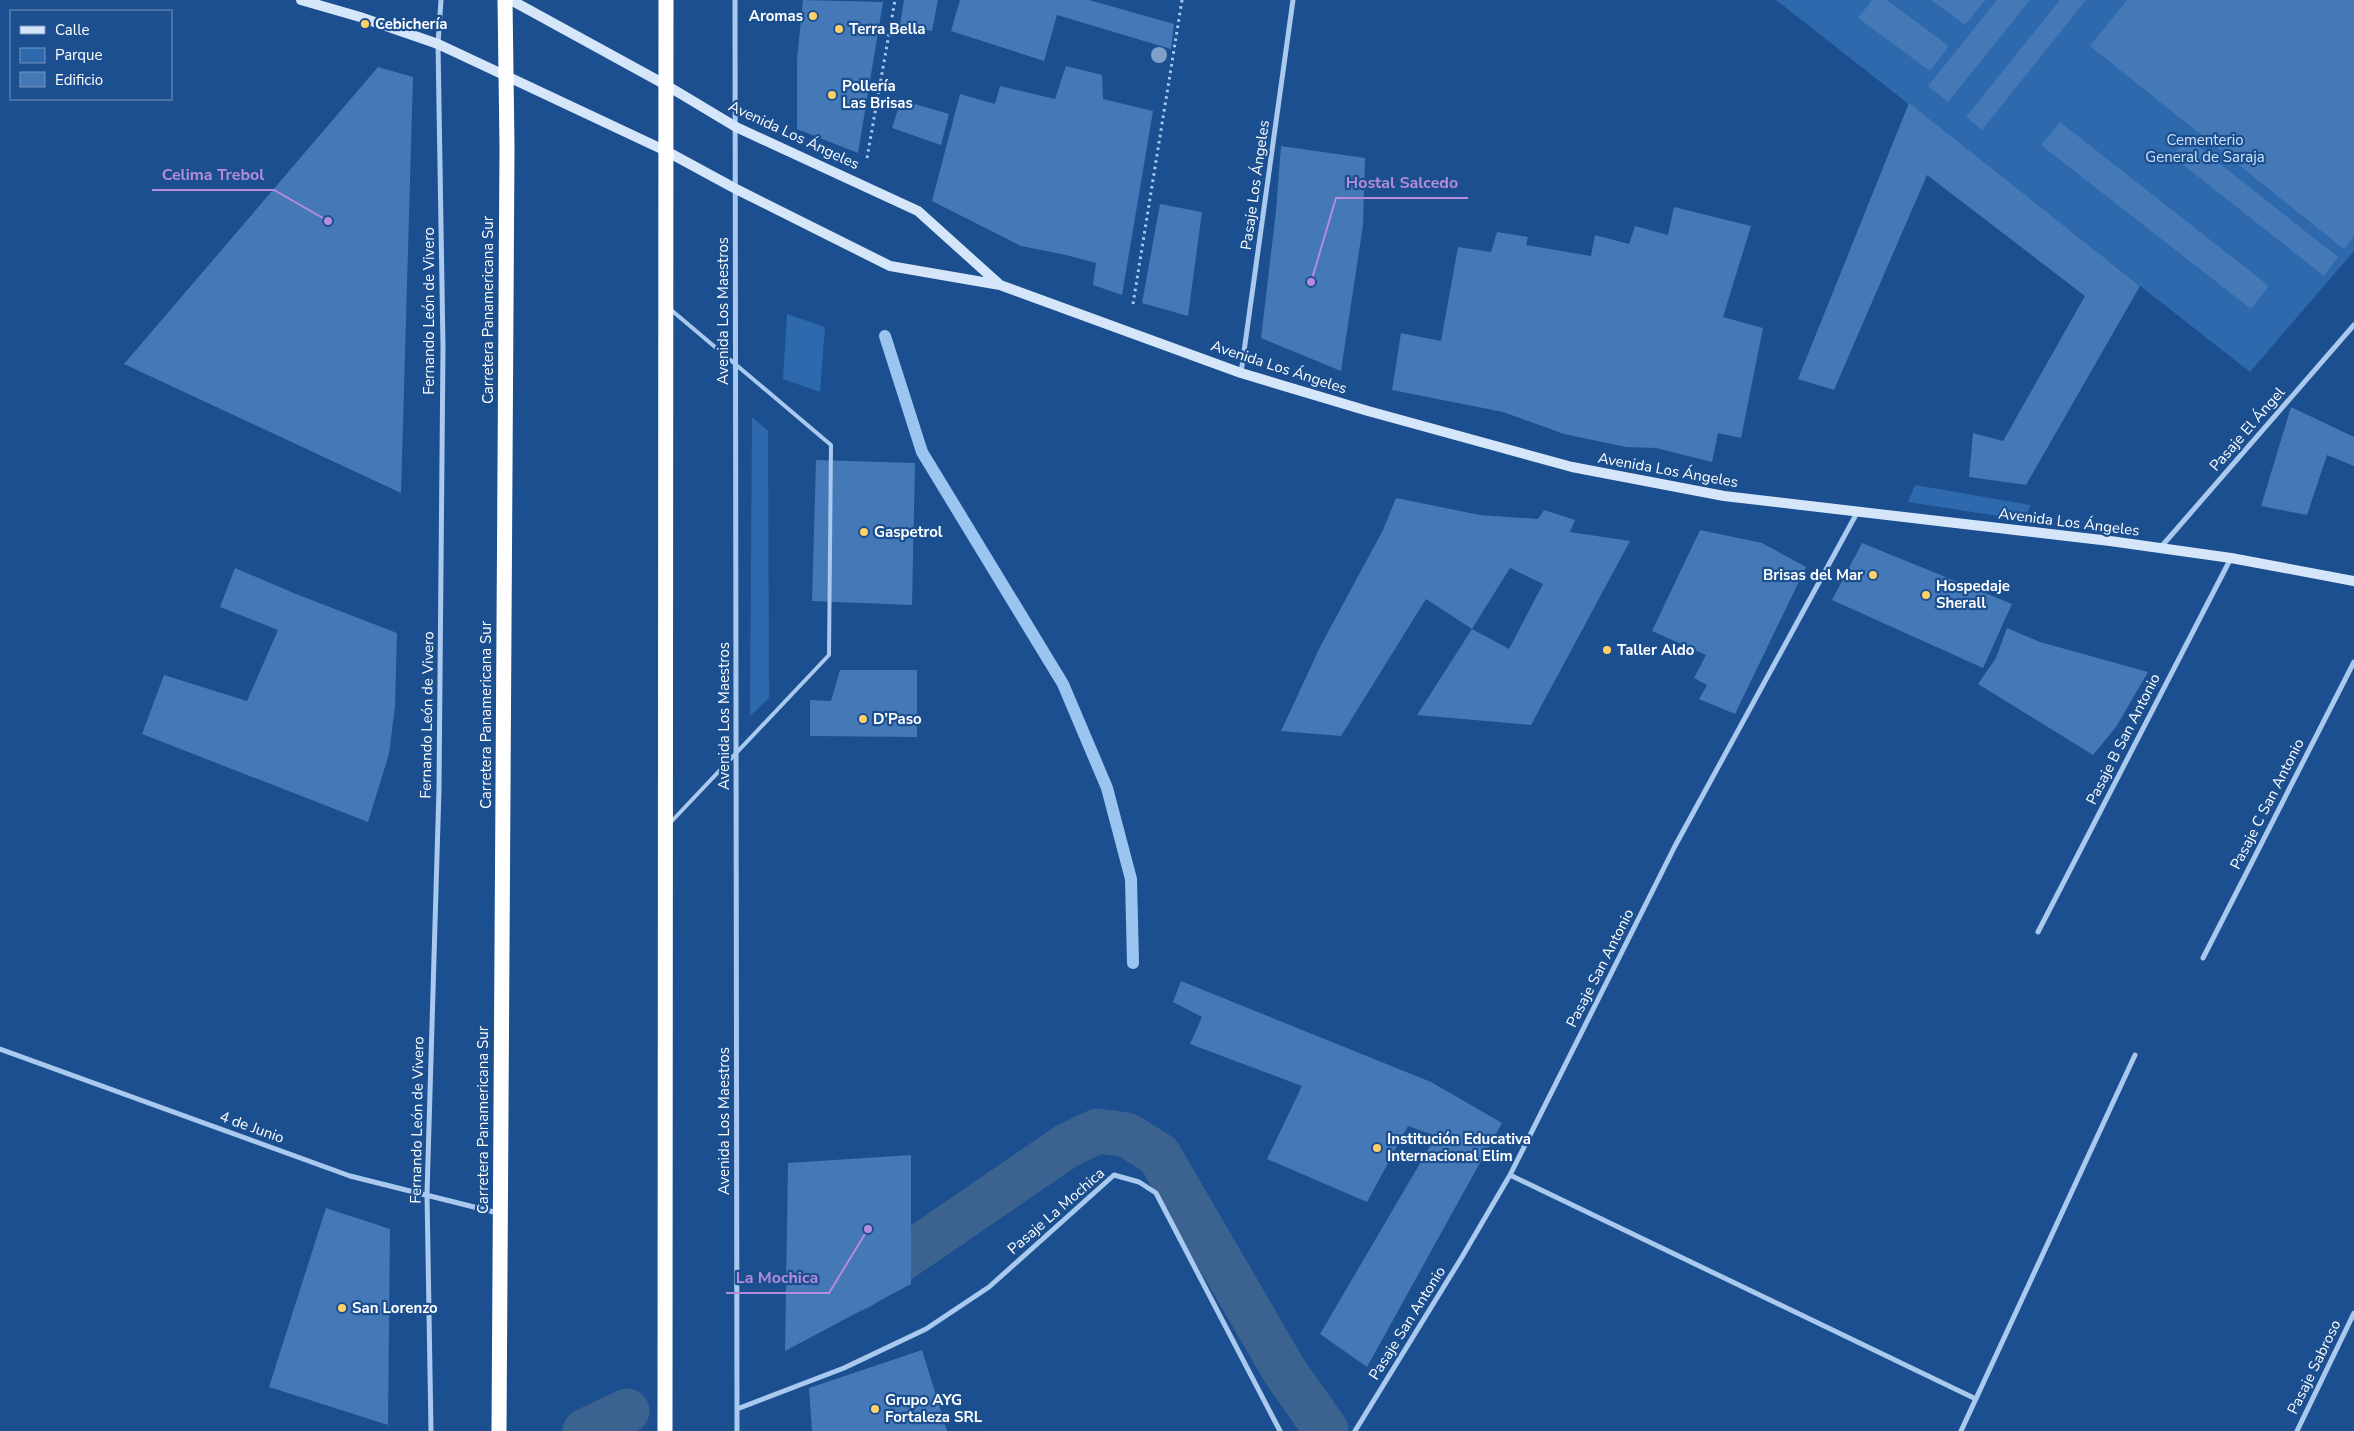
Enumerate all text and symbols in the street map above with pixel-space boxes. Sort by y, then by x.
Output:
place label: Aromas [749,6,803,26]
legend [10,10,172,100]
marker: Aromas [807,10,819,22]
place label: Cebichería [375,14,448,34]
marker: Cebichería [359,18,371,30]
place label: Terra Bella [849,19,925,39]
text: Calle [55,20,90,40]
marker: Terra Bella [833,23,845,35]
text: Parque [55,45,103,65]
text: Edificio [55,70,103,90]
place label: Pollería Las Brisas [842,76,913,113]
marker: Pollería Las Brisas [826,89,838,101]
street label: Avenida Los Ángeles [725,96,863,174]
street label: Pasaje Los Ángeles [1236,119,1274,251]
park label: Cementerio General de Saraja [2145,130,2265,167]
callout: Celima Trebol [152,159,274,190]
text: Celima Trebol [162,164,264,186]
callout: Hostal Salcedo [1336,167,1468,198]
text: Hostal Salcedo [1346,172,1458,194]
street label: Carretera Panamericana Sur [478,215,498,404]
street label: Fernando León de Vivero [419,227,439,395]
street label: Avenida Los Maestros [713,237,733,385]
street label: Avenida Los Ángeles [1208,336,1350,398]
street label: Pasaje El Ángel [2205,382,2289,475]
street label: Avenida Los Ángeles [1596,448,1740,492]
street label: Avenida Los Ángeles [1997,503,2141,541]
place label: Gaspetrol [874,522,943,542]
marker: Gaspetrol [858,526,870,538]
place label: Brisas del Mar [1763,565,1863,585]
marker: Brisas del Mar [1867,569,1879,581]
place label: Hospedaje Sherall [1936,576,2010,613]
marker: Hospedaje Sherall [1920,589,1932,601]
street label: Carretera Panamericana Sur [476,620,496,809]
street label: Fernando León de Vivero [416,631,438,799]
place label: Taller Aldo [1617,640,1695,660]
street label: Avenida Los Maestros [714,642,734,790]
marker: Taller Aldo [1601,644,1613,656]
street label: Pasaje B San Antonio [2081,670,2165,808]
place label: D’Paso [873,709,922,729]
marker: D’Paso [857,713,869,725]
street label: Pasaje C San Antonio [2225,735,2309,873]
street label: Pasaje San Antonio [1561,905,1639,1031]
street label: Carretera Panamericana Sur [473,1025,493,1214]
street label: Fernando León de Vivero [406,1036,428,1204]
street label: Avenida Los Maestros [714,1047,734,1195]
street label: 4 de Junio [217,1106,287,1148]
place label: Institución Educativa Internacional Elim [1387,1129,1531,1166]
marker: Institución Educativa Internacional Elim [1371,1142,1383,1154]
street label: Pasaje La Mochica [1003,1163,1109,1259]
callout: La Mochica [726,1262,829,1293]
street label: Pasaje San Antonio [1364,1262,1450,1384]
text: La Mochica [736,1267,818,1289]
place label: San Lorenzo [352,1298,438,1318]
marker: San Lorenzo [336,1302,348,1314]
street label: Pasaje Sabroso [2282,1316,2346,1418]
place label: Grupo AYG Fortaleza SRL [885,1390,983,1427]
marker: Grupo AYG Fortaleza SRL [869,1403,881,1415]

